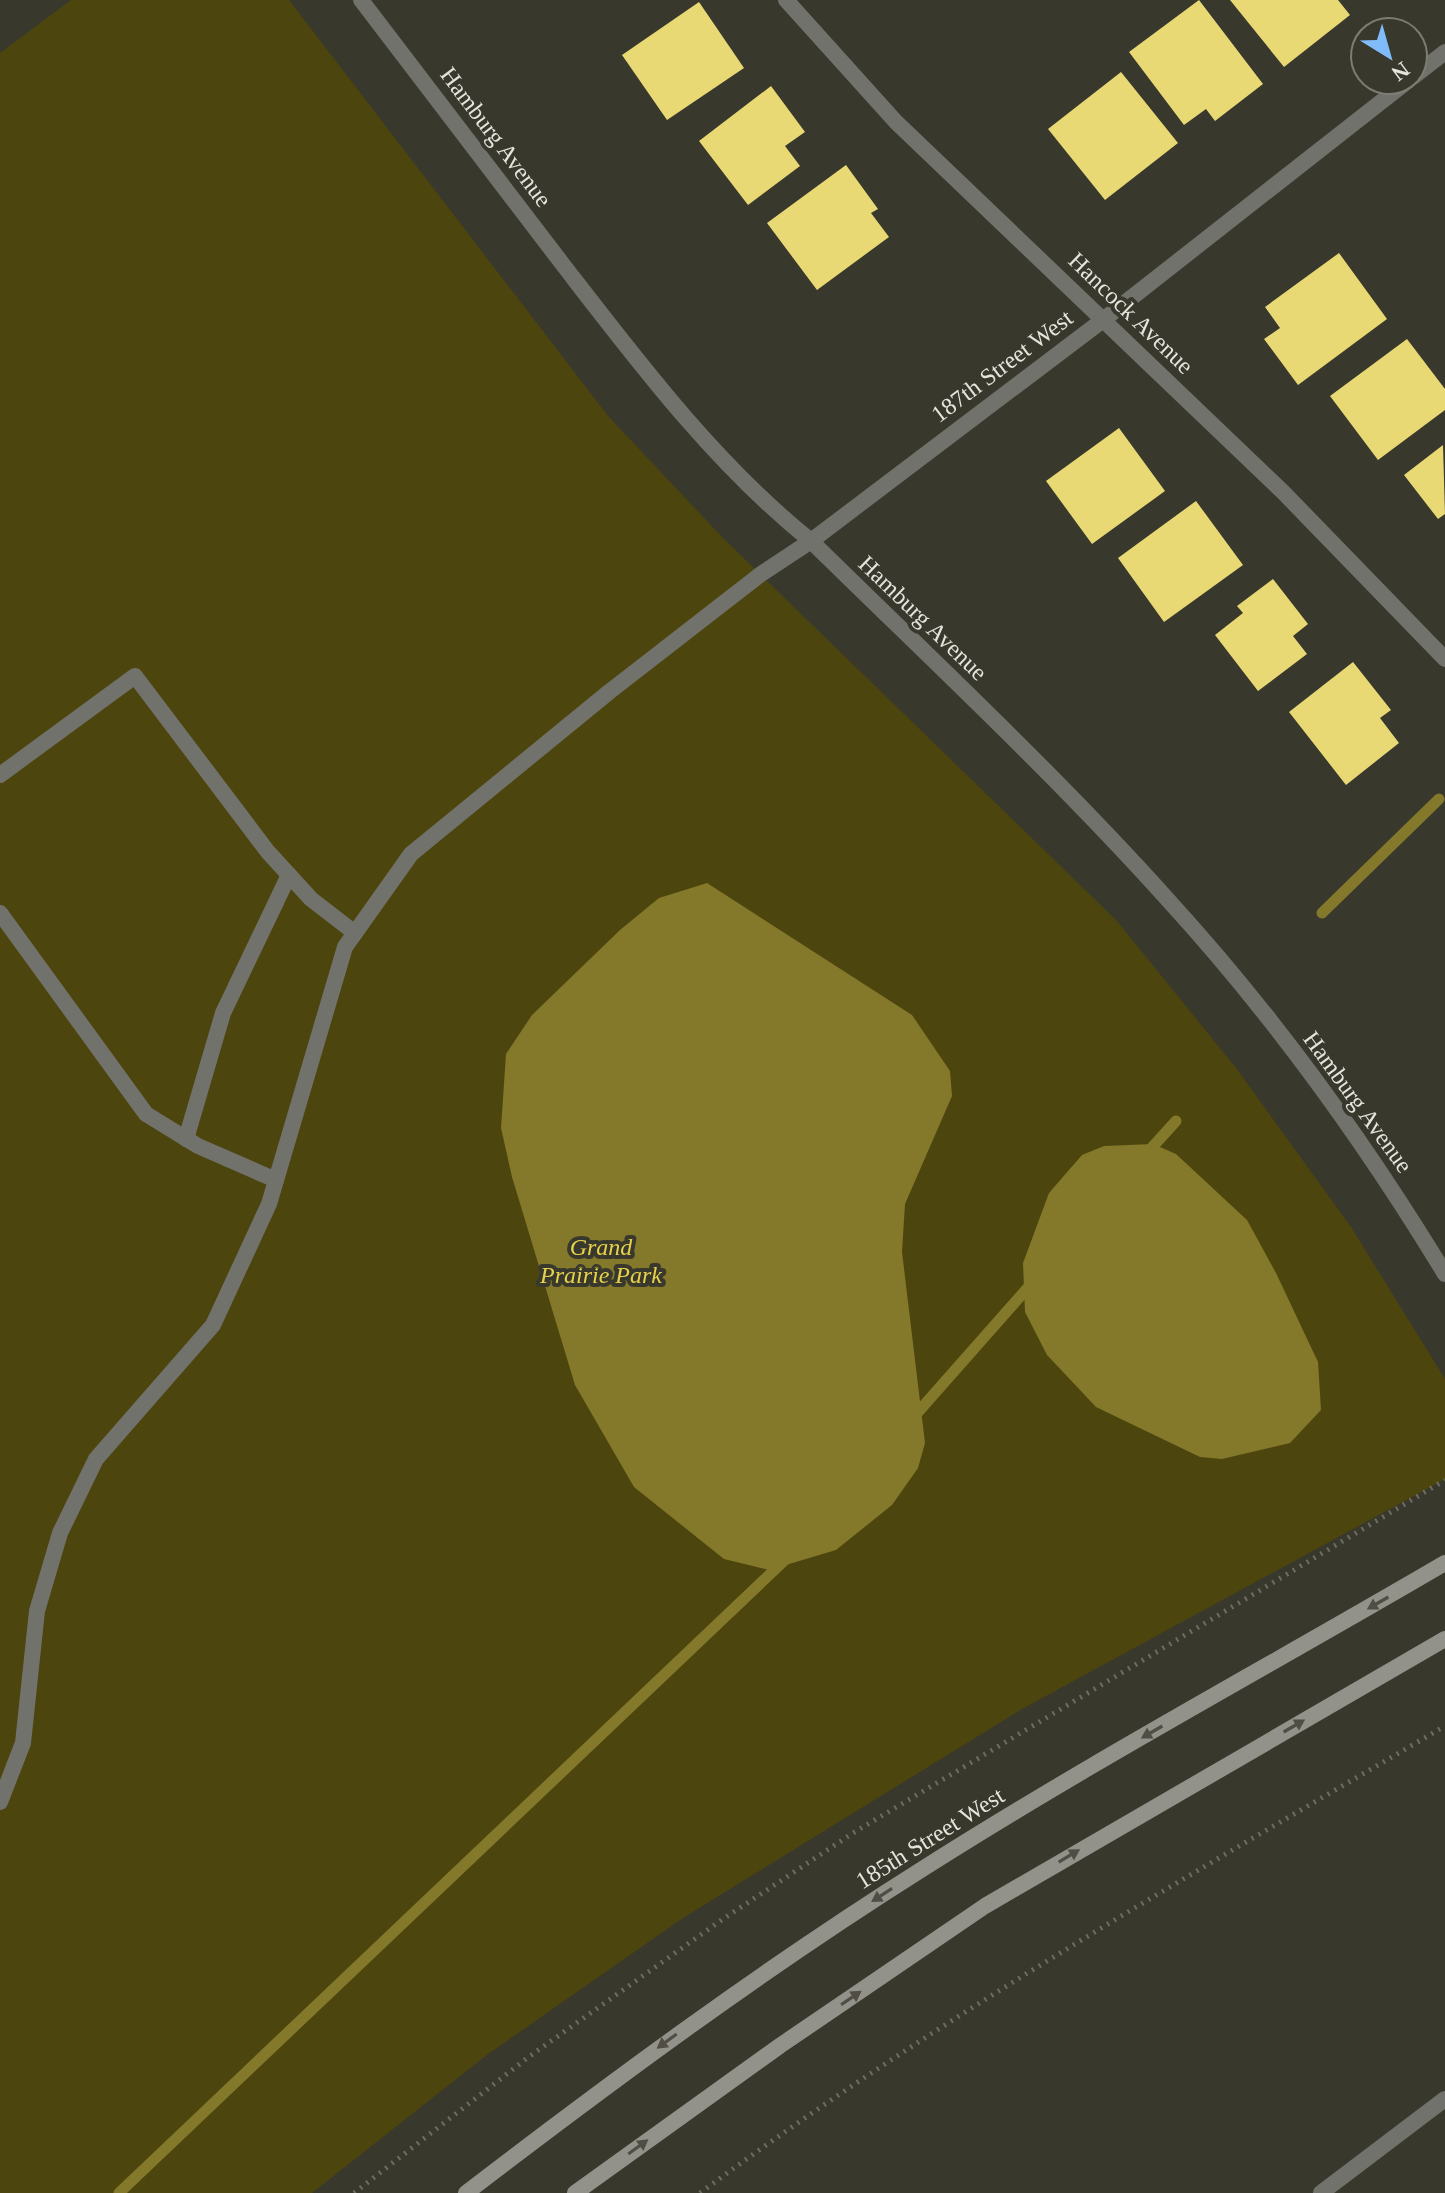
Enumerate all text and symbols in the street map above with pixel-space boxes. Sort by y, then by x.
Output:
north arrow [1349,16,1429,96]
text: N [1387,57,1415,86]
street label: Hamburg Avenue [435,62,557,212]
street label: Hancock Avenue [1063,247,1199,379]
street label: 187th Street West [926,304,1078,427]
street label: Hamburg Avenue [854,550,992,686]
street label: Hamburg Avenue [1298,1027,1418,1177]
park label: Grand Prairie Park [539,1234,662,1288]
one-way arrow [1367,1595,1389,1609]
one-way arrow [1283,1719,1305,1733]
one-way arrow [1141,1725,1164,1739]
street label: 185th Street West [851,1782,1009,1894]
one-way arrow [1058,1849,1080,1863]
one-way arrow [871,1888,892,1903]
one-way arrow [841,1991,862,2006]
one-way arrow [656,2033,677,2049]
one-way arrow [628,2140,649,2155]

